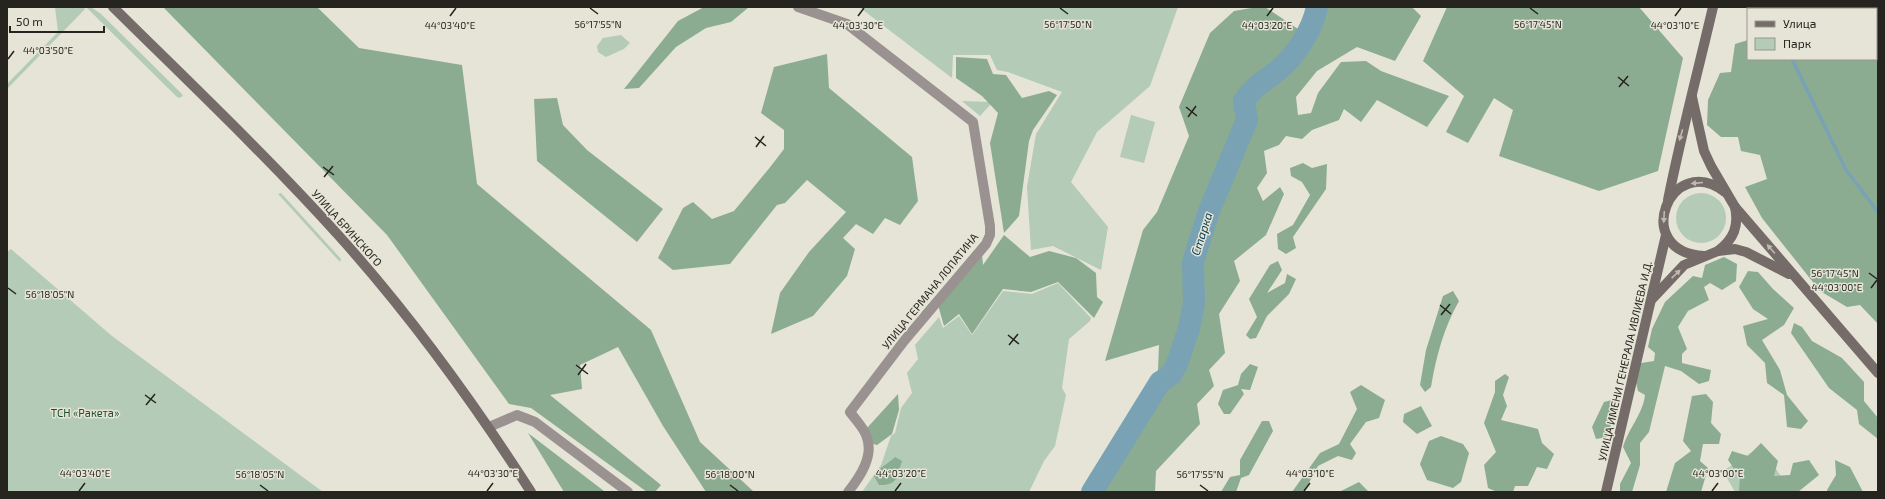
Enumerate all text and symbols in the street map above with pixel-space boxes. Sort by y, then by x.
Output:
scale bar [10,8,104,34]
legend [1747,8,1877,60]
text: 50 m [16,14,43,28]
text: Улица [1783,16,1816,30]
text: 56°17'55"N [574,18,622,30]
text: 56°17'50"N [1044,18,1092,30]
text: 56°17'45"N [1514,18,1562,30]
text: 44°03'40"E [425,19,476,31]
text: 44°03'30"E [833,19,884,31]
text: 44°03'20"E [1242,19,1293,31]
text: 44°03'10"E [1651,19,1700,31]
text: Парк [1783,36,1812,50]
text: 44°03'50"E [23,44,73,56]
one-way arrow [1678,129,1684,141]
one-way arrow [1691,179,1703,186]
street label: УЛИЦА БРИНСКОГО [310,187,385,269]
water label: Старка [1188,210,1215,257]
one-way arrow [1660,211,1667,223]
street label: УЛИЦА ГЕРМАНА ЛОПАТИНА [879,230,980,351]
one-way arrow [1766,243,1775,254]
street label: УЛИЦА ИМЕНИ ГЕНЕРАЛА ИВЛИЕВА И.Д. [1595,260,1654,462]
text: 56°17'45"N [1811,267,1859,279]
one-way arrow [1671,270,1680,279]
text: 44°03'00"E [1812,281,1863,293]
text: 56°18'05"N [26,288,74,300]
park label: ТСН «Ракета» [51,406,119,419]
text: 44°03'40"E [60,467,111,479]
text: 44°03'30"E [468,467,519,479]
text: 44°03'20"E [876,467,927,479]
text: 44°03'10"E [1286,467,1335,479]
text: 44°03'00"E [1693,467,1744,479]
text: 56°18'05"N [236,468,284,480]
text: 56°18'00"N [705,468,755,480]
text: 56°17'55"N [1176,468,1224,480]

